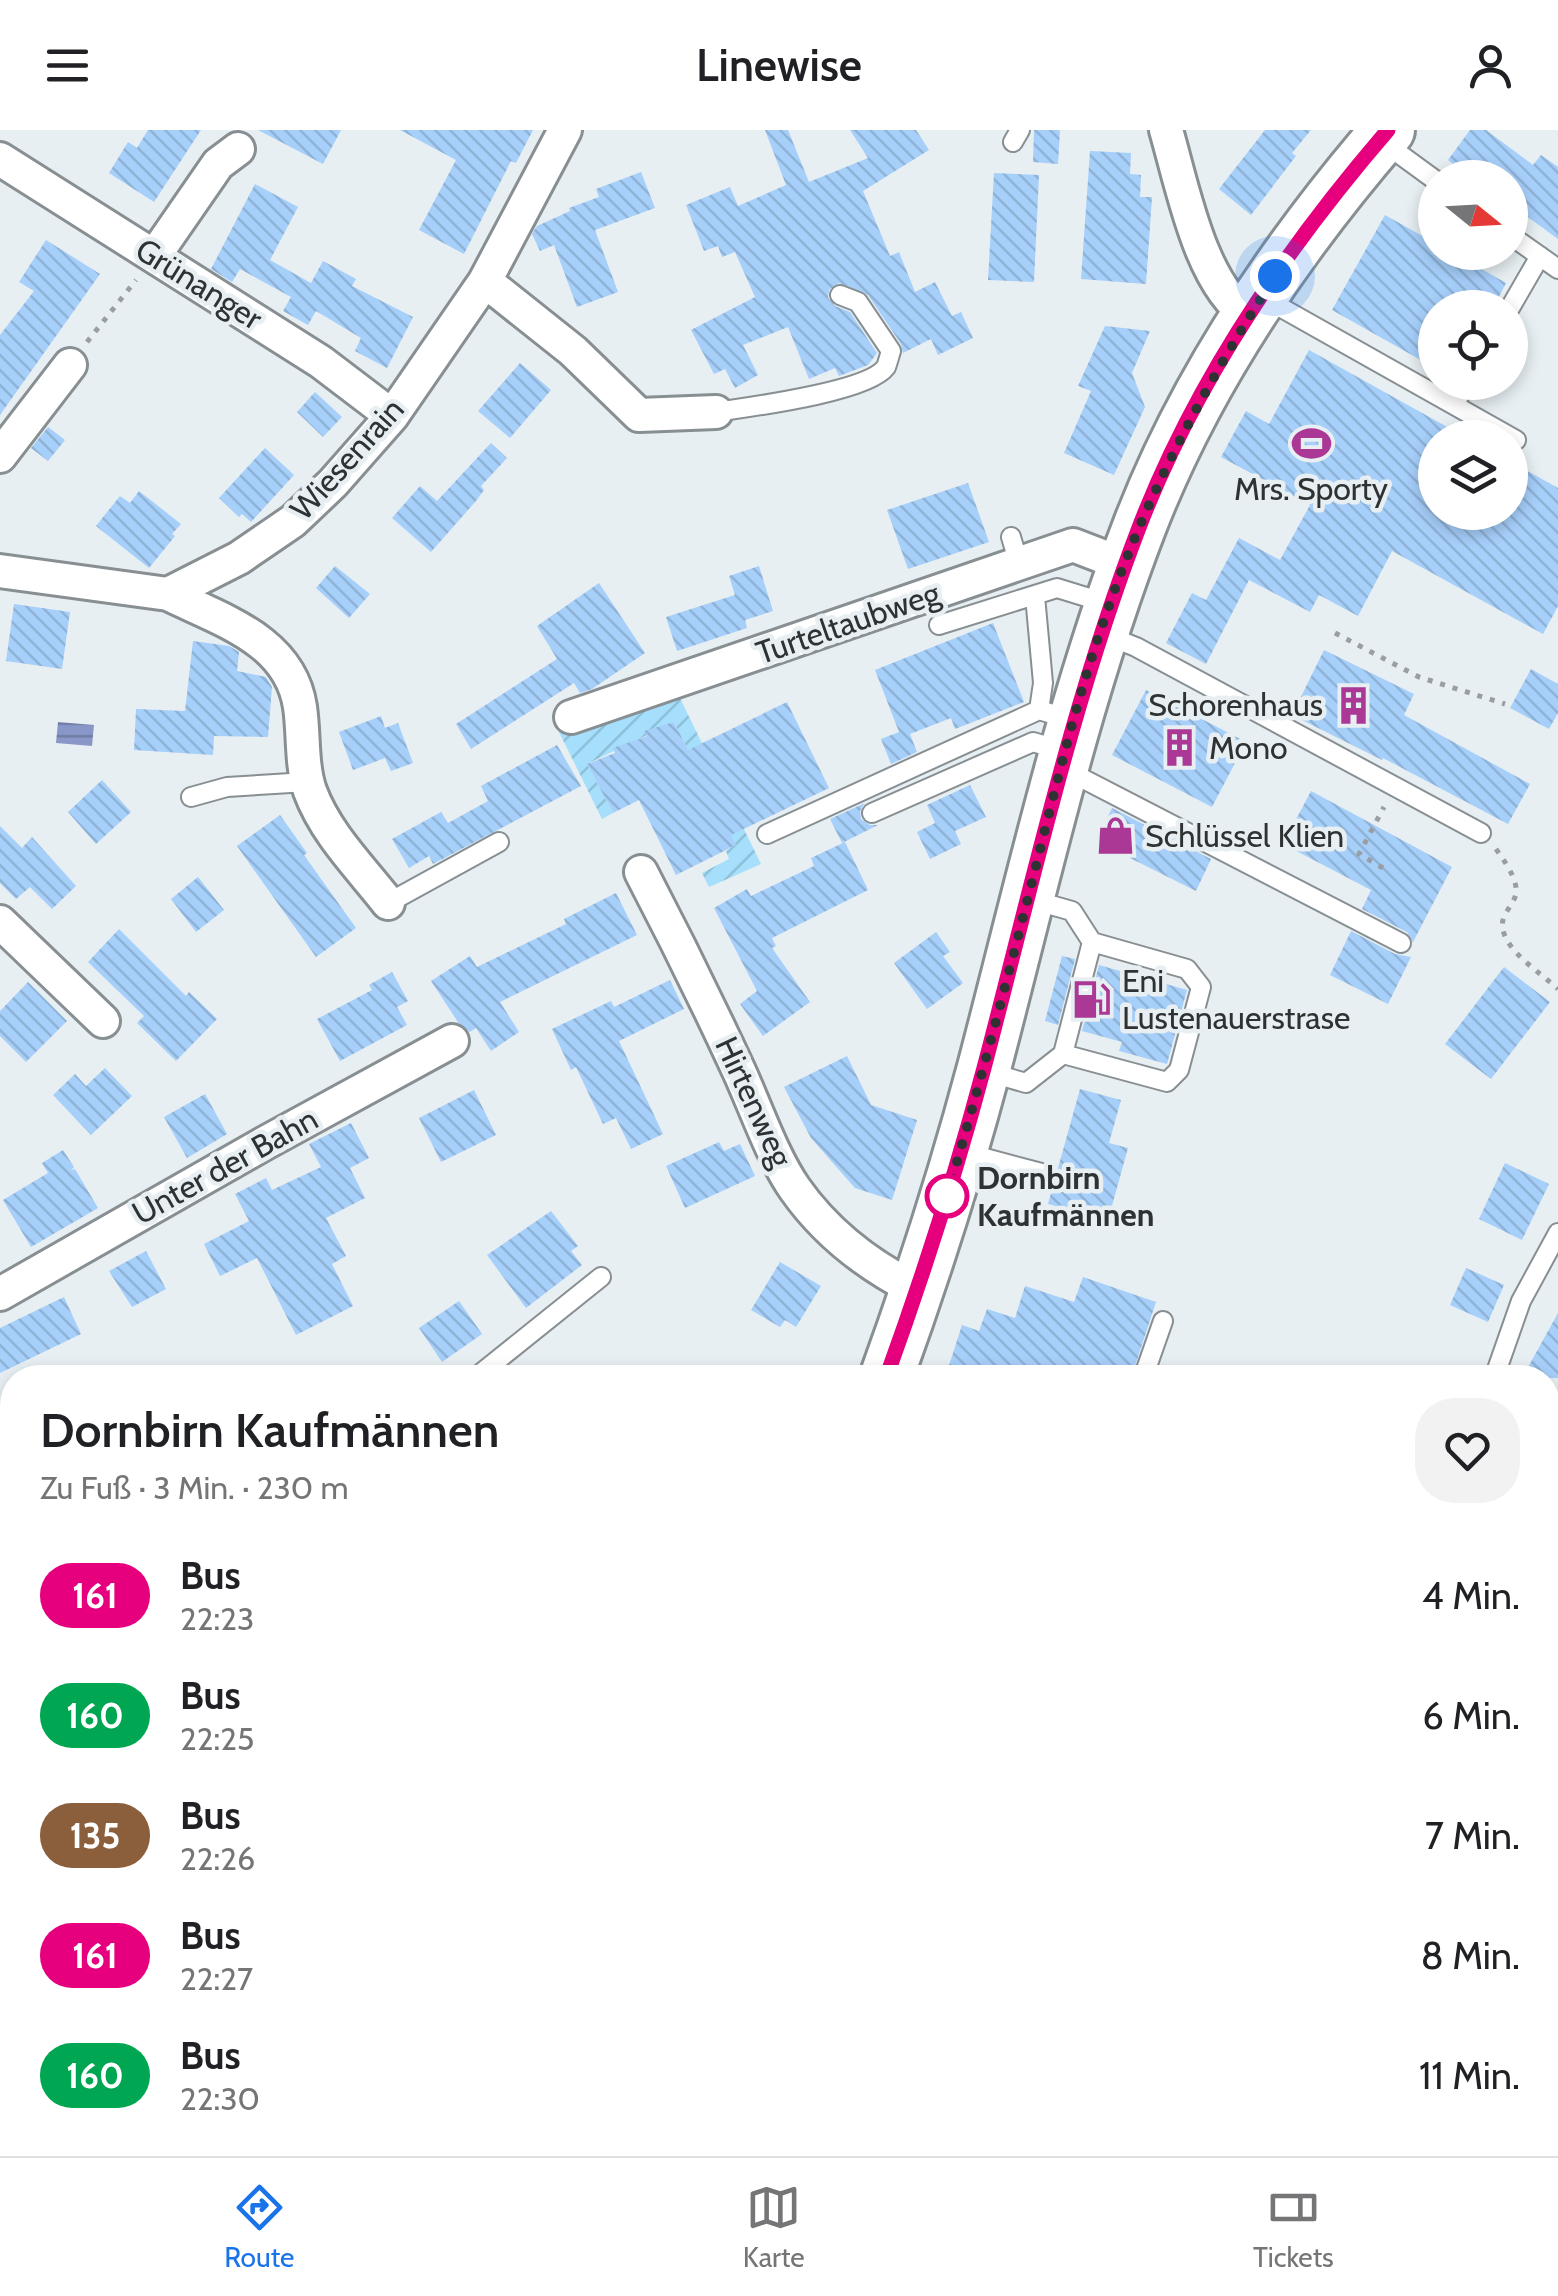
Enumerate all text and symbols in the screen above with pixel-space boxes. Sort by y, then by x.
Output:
icon: menu [40,38,95,93]
text: Linewise [696,38,862,92]
icon: person [1463,38,1518,93]
north arrow [1418,160,1528,270]
map controls [1418,160,1528,530]
street label: Grünanger [129,229,270,338]
your location [1250,251,1300,301]
button: locate [1418,290,1528,400]
street label: Wiesenrain [282,390,412,528]
button: layers [1418,420,1528,530]
sports icon: Mrs. Sporty [1290,423,1332,465]
place label: Mrs. Sporty [1234,469,1388,508]
street label: Turteltaubweg [751,573,946,672]
building icon: Schorenhaus [1332,684,1374,726]
place label: Schorenhaus [1148,685,1323,724]
building icon: Mono [1158,727,1200,769]
place label: Mono [1209,728,1288,767]
shop icon: Schlüssel Klien [1094,815,1136,857]
place label: Schlüssel Klien [1145,816,1344,855]
place label: Eni Lustenauerstrase [1122,961,1350,1037]
fuel station icon: Eni Lustenauerstrase [1071,978,1113,1020]
street label: Hirtenweg [707,1030,802,1174]
street label: Unter der Bahn [125,1099,324,1233]
place label: Dornbirn Kaufmännen [977,1158,1154,1234]
marker: Dornbirn Kaufmännen [926,1175,968,1217]
button: heart [1415,1398,1520,1503]
text: Dornbirn Kaufmännen [40,1401,499,1459]
text: Zu Fuß · 3 Min. · 230 m [40,1468,348,1507]
text: Bus [180,1552,241,1599]
text: 4 Min. [1422,1572,1520,1619]
text: 161 [72,1574,118,1617]
text: 22:23 [180,1599,254,1638]
text: Bus [180,1672,241,1719]
text: 6 Min. [1422,1692,1520,1739]
text: 160 [66,1694,124,1737]
text: 22:25 [180,1719,254,1758]
text: Bus [180,1792,241,1839]
text: 7 Min. [1425,1812,1520,1859]
text: 135 [70,1814,120,1857]
text: 22:26 [180,1839,255,1878]
text: Bus [180,1912,241,1959]
text: 8 Min. [1421,1932,1520,1979]
text: 161 [72,1934,118,1977]
text: 22:27 [180,1959,253,1998]
text: Bus [180,2032,241,2079]
text: 11 Min. [1419,2052,1520,2099]
text: 160 [66,2054,124,2097]
text: 22:30 [180,2079,260,2118]
tab: Route [224,2180,294,2274]
tab: Karte [743,2180,805,2274]
tab: Tickets [1253,2180,1334,2274]

